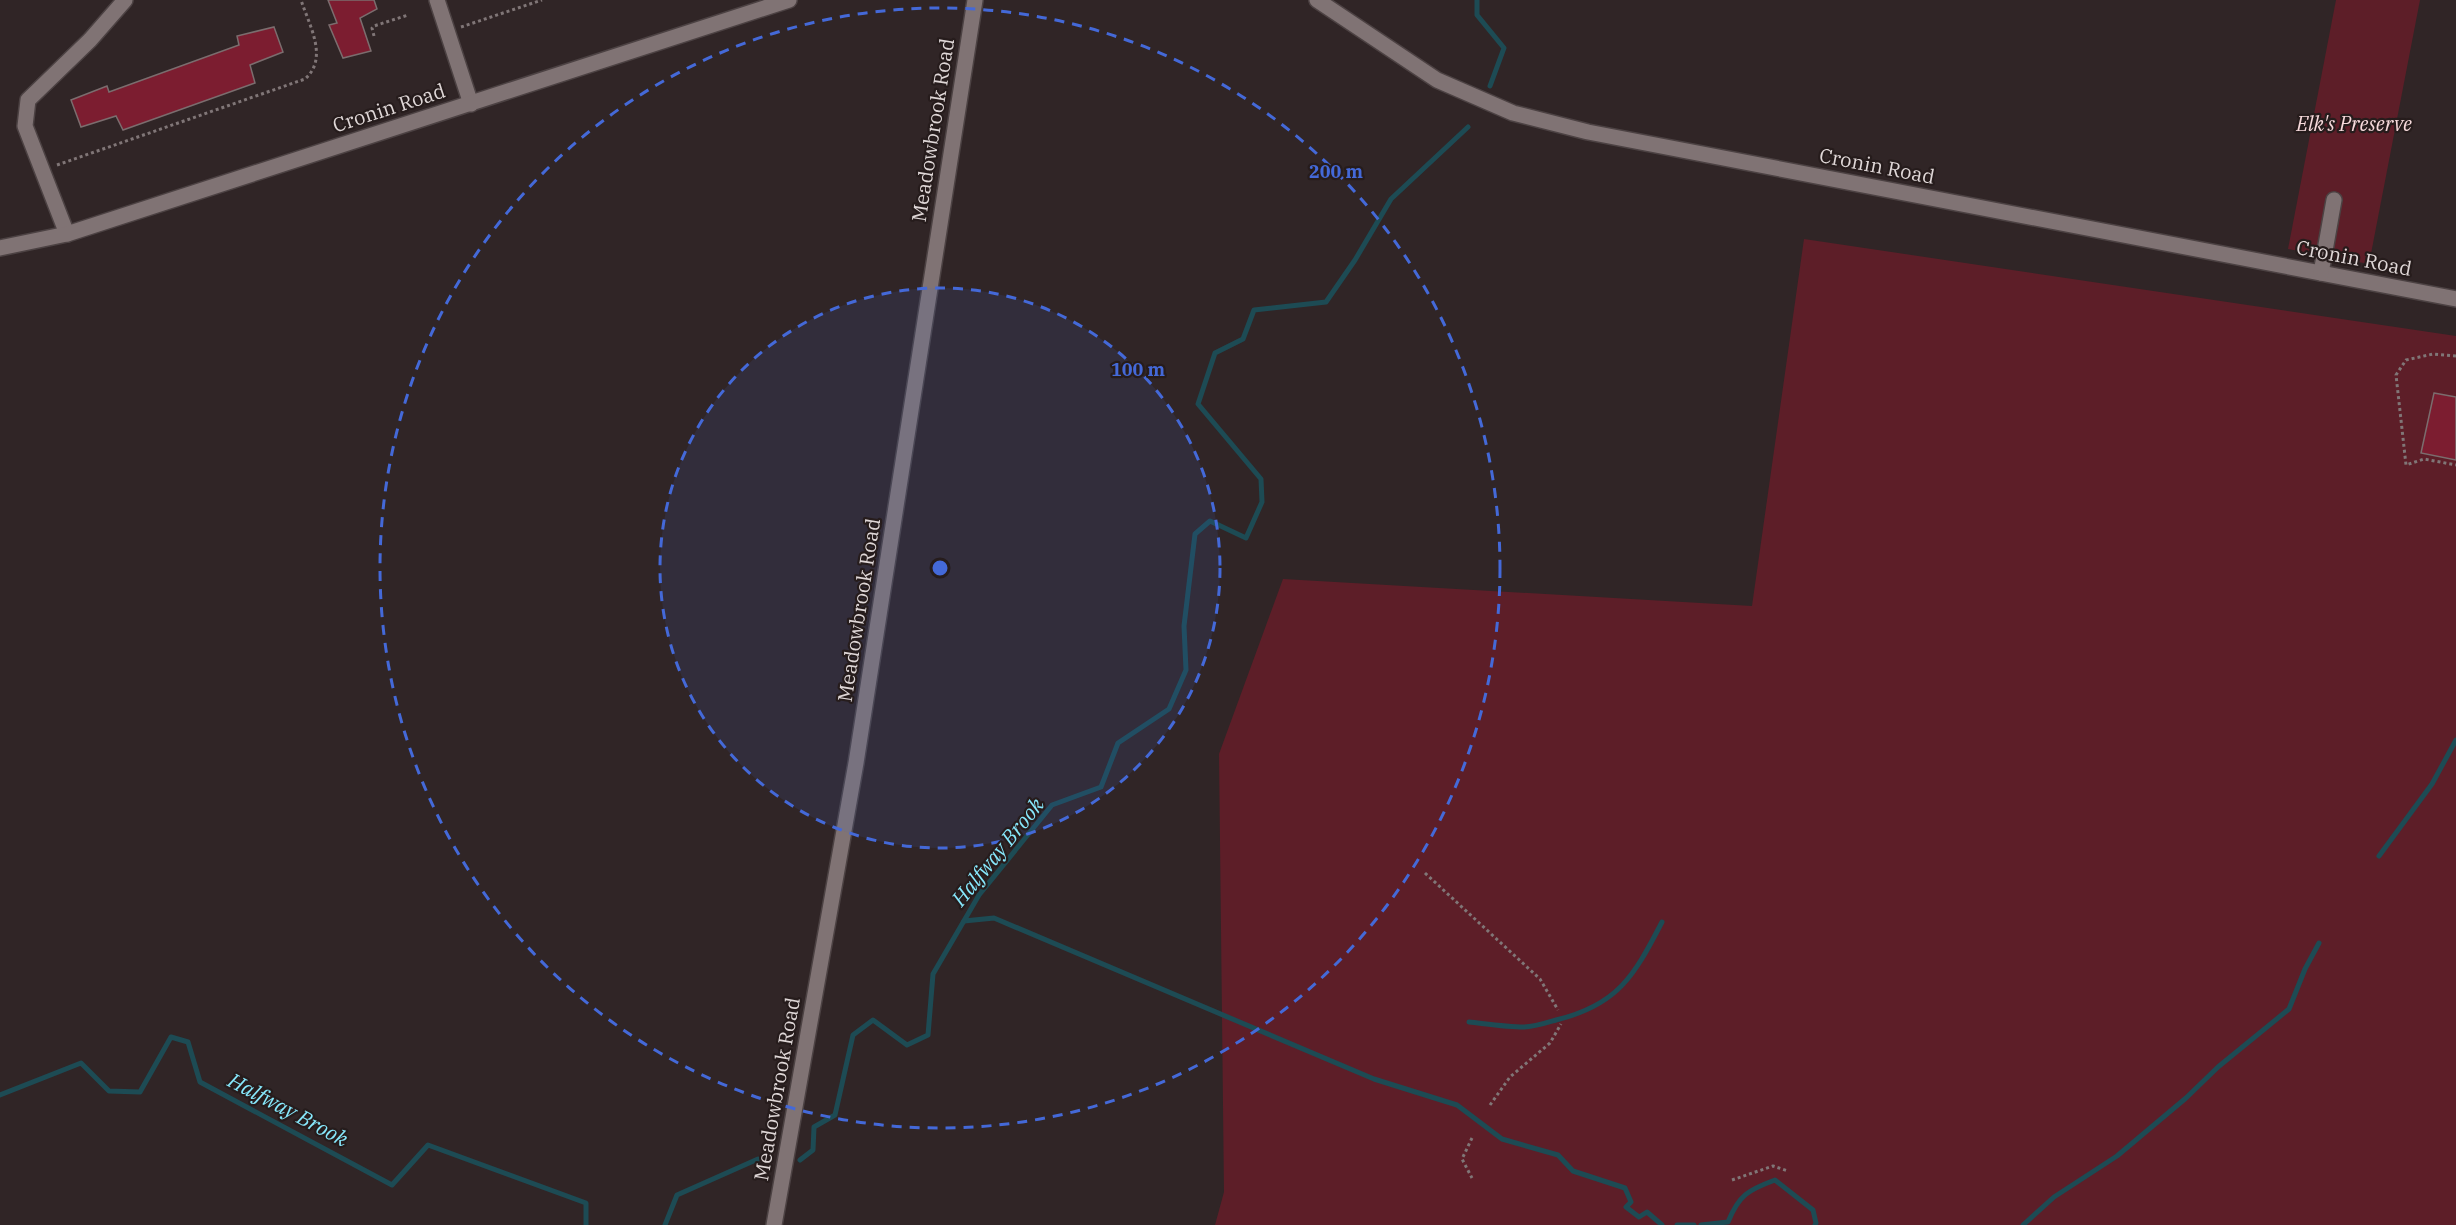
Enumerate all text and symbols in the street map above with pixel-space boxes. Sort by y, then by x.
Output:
street label: Meadowbrook Road [905,36,960,224]
street label: Cronin Road [329,77,449,138]
park label: Elk's Preserve [2295,110,2412,137]
street label: Cronin Road [1817,141,1937,190]
text: 200 m [1309,160,1364,183]
street label: Cronin Road [2294,233,2414,282]
text: 100 m [1111,358,1166,381]
street label: Meadowbrook Road [831,516,886,704]
centre of rings [930,558,950,578]
water label: Halfway Brook [944,791,1050,912]
street label: Meadowbrook Road [747,995,806,1183]
water label: Halfway Brook [223,1065,354,1153]

